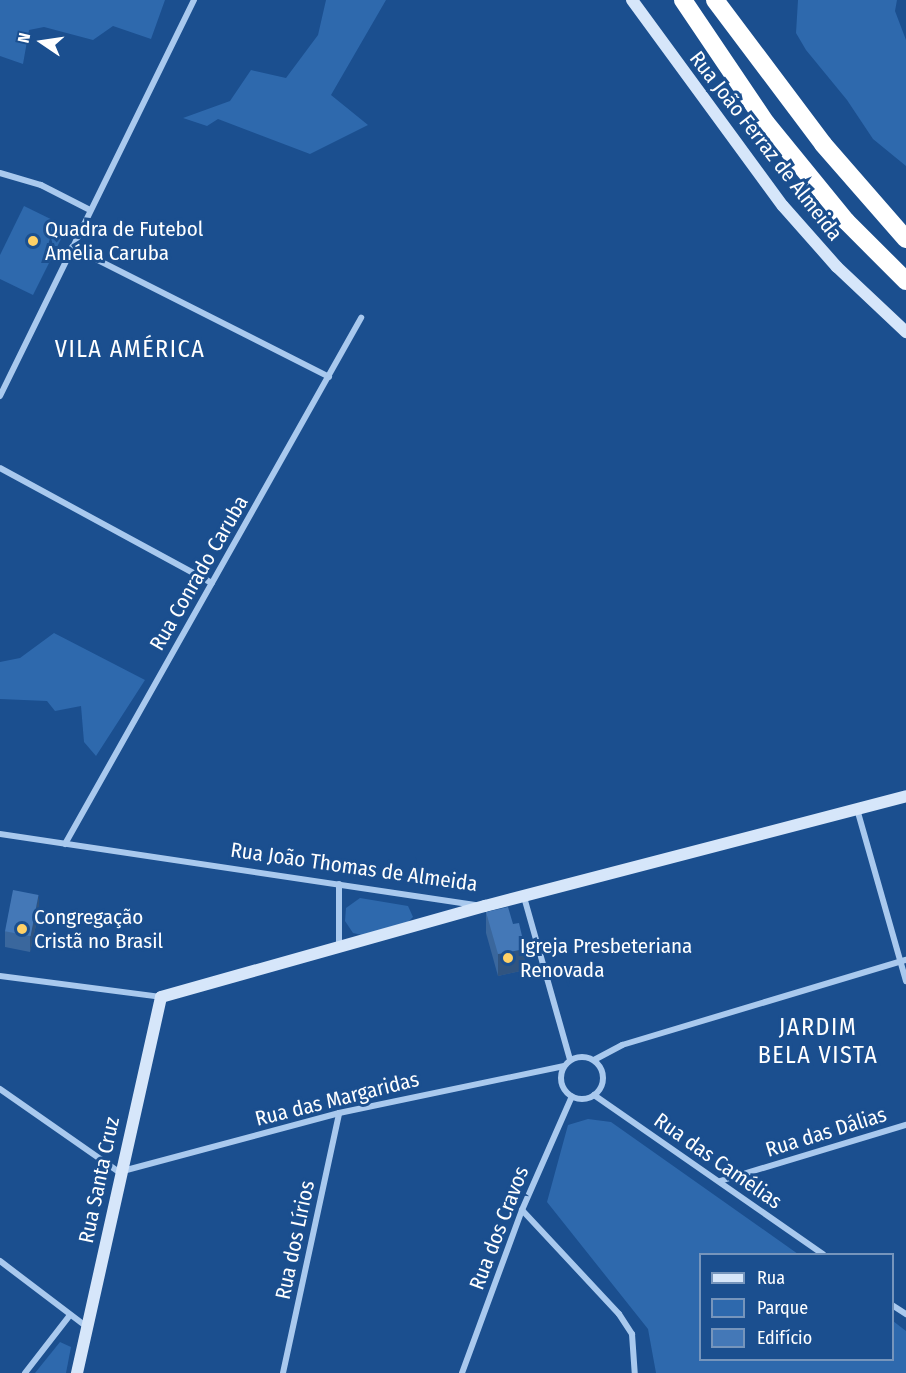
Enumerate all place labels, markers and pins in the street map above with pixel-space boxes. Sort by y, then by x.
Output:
place label: Quadra de Futebol Amélia Caruba [45,216,203,266]
marker: Quadra de Futebol Amélia Caruba [26,234,40,248]
place label: Congregação Cristã no Brasil [34,904,163,954]
marker: Congregação Cristã no Brasil [15,922,29,936]
place label: Igreja Presbeteriana Renovada [520,933,692,983]
marker: Igreja Presbeteriana Renovada [501,951,515,965]

